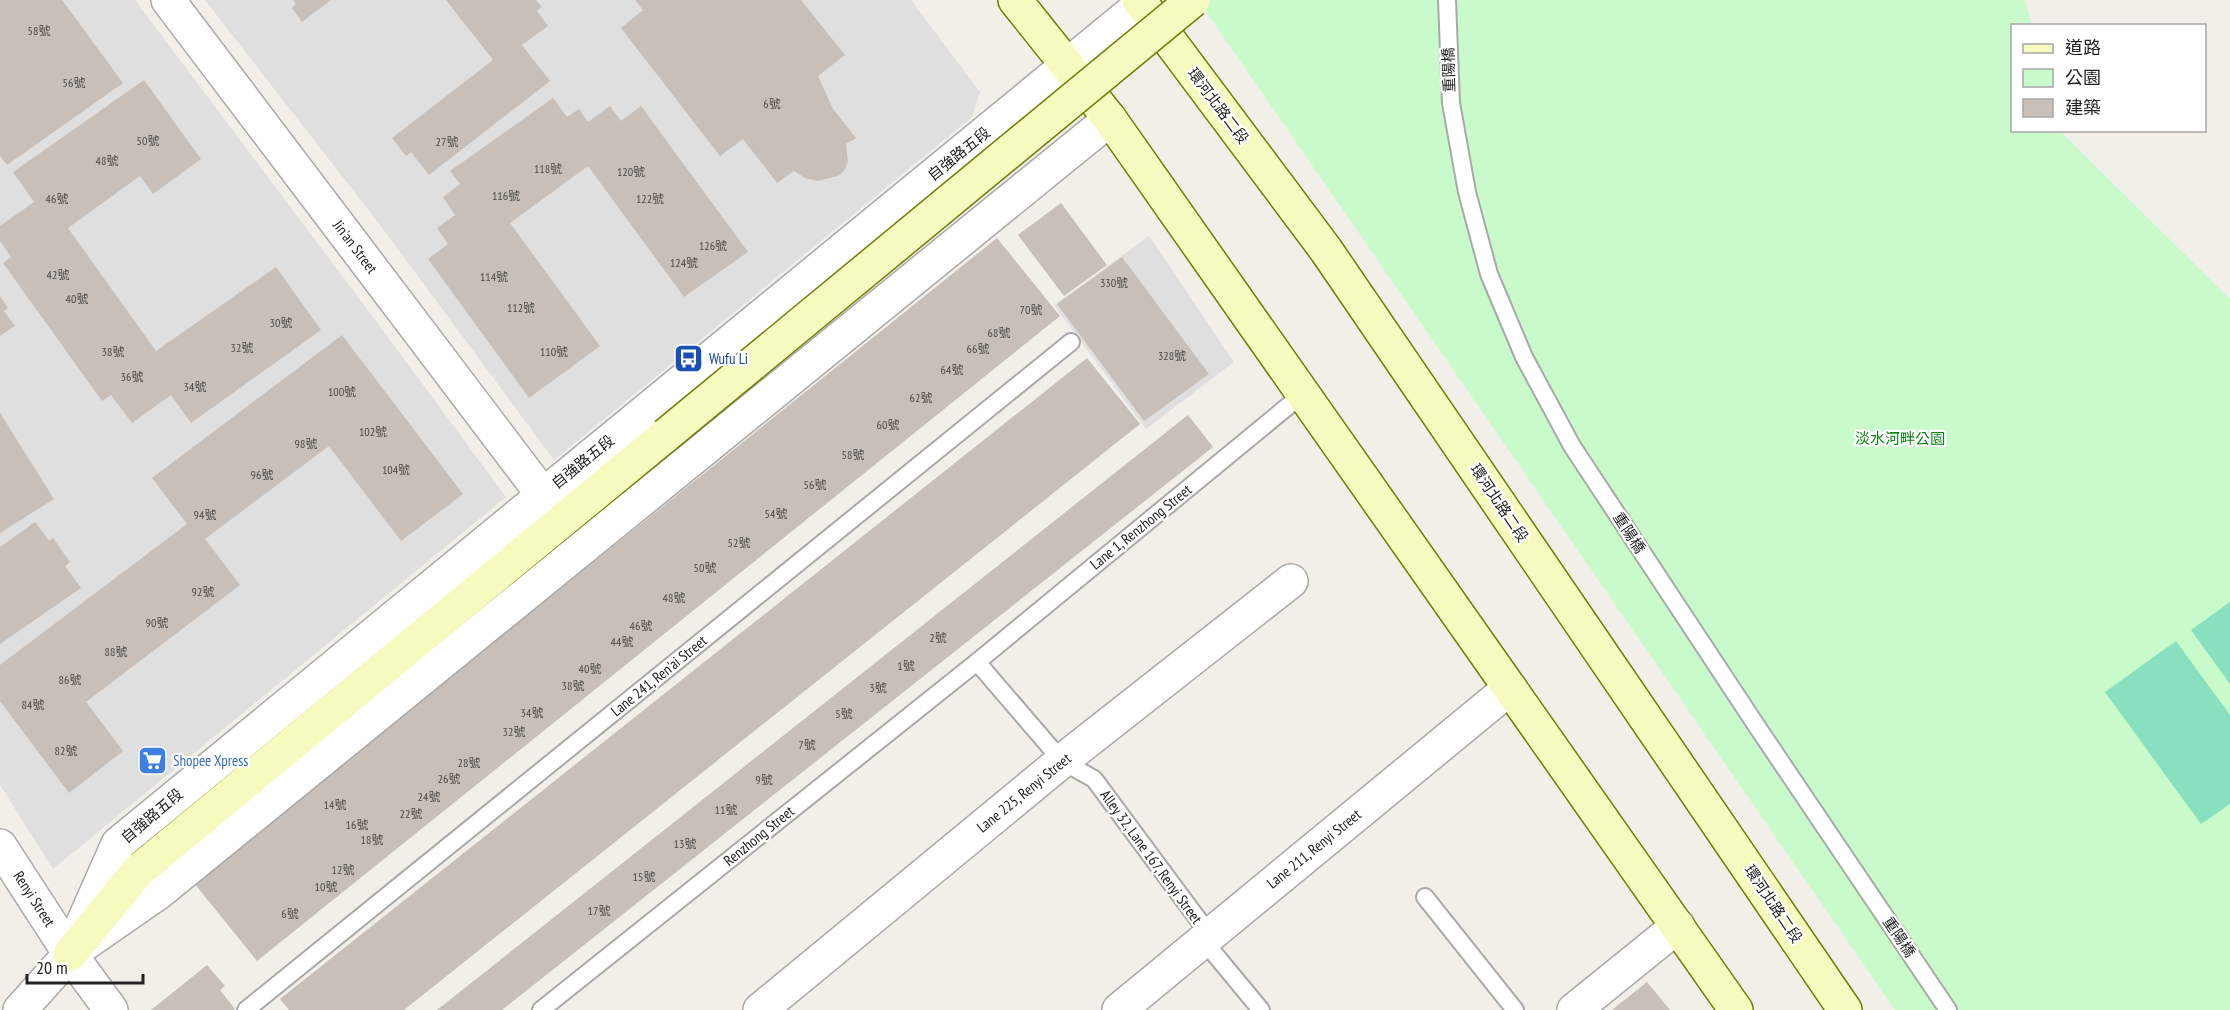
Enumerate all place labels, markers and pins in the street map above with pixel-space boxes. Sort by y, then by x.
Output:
bus stop icon: Wufu Li [672,343,704,375]
place label: Wufu Li [709,349,748,368]
supermarket icon: Shopee Xpress [136,745,168,777]
place label: Shopee Xpress [173,751,248,770]

